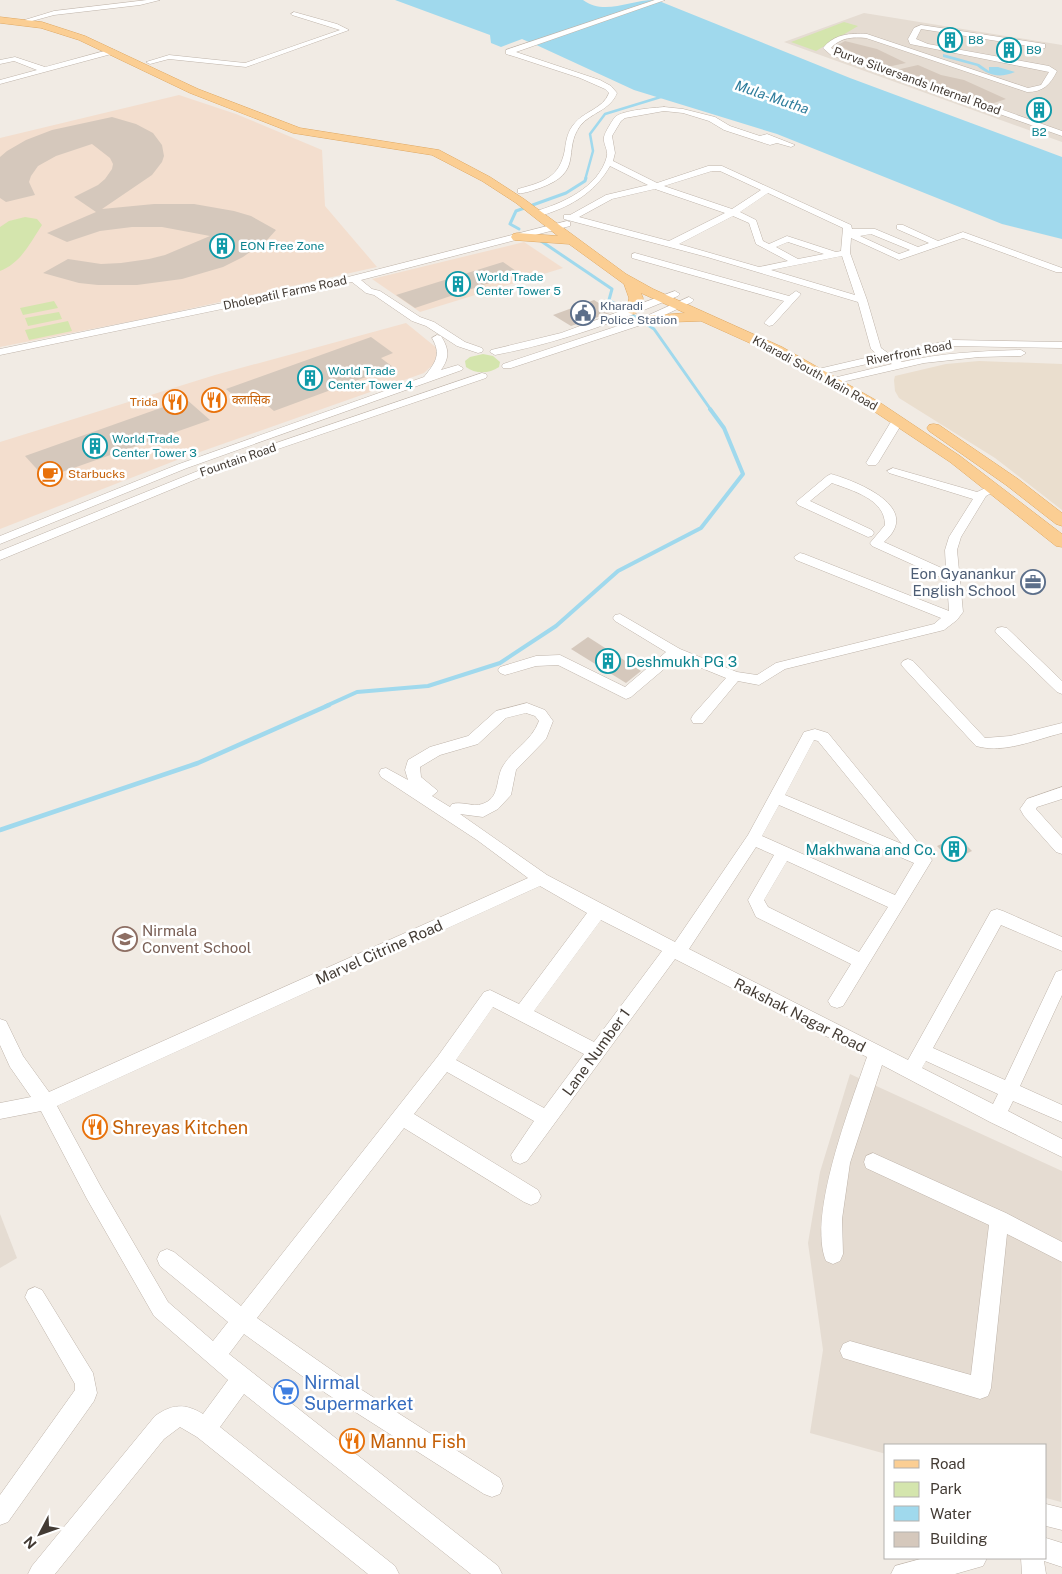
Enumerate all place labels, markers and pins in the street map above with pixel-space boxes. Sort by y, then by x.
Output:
building icon: B8 [937,27,963,53]
place label: B8 [968,33,984,47]
building icon: B9 [996,37,1022,63]
place label: B9 [1026,43,1042,57]
building icon: B2 [1026,97,1052,123]
place label: B2 [1031,125,1047,139]
building icon: EON Free Zone [209,233,235,259]
place label: EON Free Zone [240,239,325,253]
place label: World Trade Center Tower 5 [476,270,561,298]
building icon: World Trade Center Tower 5 [445,271,471,297]
place label: Kharadi Police Station [600,299,677,327]
public building icon: Kharadi Police Station [570,300,596,326]
place label: World Trade Center Tower 4 [328,364,413,392]
building icon: World Trade Center Tower 4 [297,365,323,391]
restaurant icon: क्लासिक [201,387,227,413]
restaurant icon: Trida [162,389,188,415]
place label: क्लासिक [232,392,271,407]
place label: Trida [130,395,158,409]
place label: World Trade Center Tower 3 [112,432,197,460]
building icon: World Trade Center Tower 3 [82,433,108,459]
cafe icon: Starbucks [37,461,63,487]
place label: Starbucks [68,467,125,481]
place label: Eon Gyanankur English School [910,565,1016,599]
office icon: Eon Gyanankur English School [1020,569,1046,595]
building icon: Deshmukh PG 3 [595,648,621,674]
place label: Deshmukh PG 3 [626,653,737,670]
building icon: Makhwana and Co. [941,836,967,862]
place label: Makhwana and Co. [806,841,936,858]
place label: Nirmala Convent School [142,922,251,956]
school or university icon: Nirmala Convent School [112,926,138,952]
restaurant icon: Shreyas Kitchen [82,1114,108,1140]
place label: Shreyas Kitchen [112,1117,248,1138]
place label: Nirmal Supermarket [304,1372,414,1414]
supermarket icon: Nirmal Supermarket [273,1379,299,1405]
restaurant icon: Mannu Fish [339,1428,365,1454]
place label: Mannu Fish [370,1431,466,1452]

